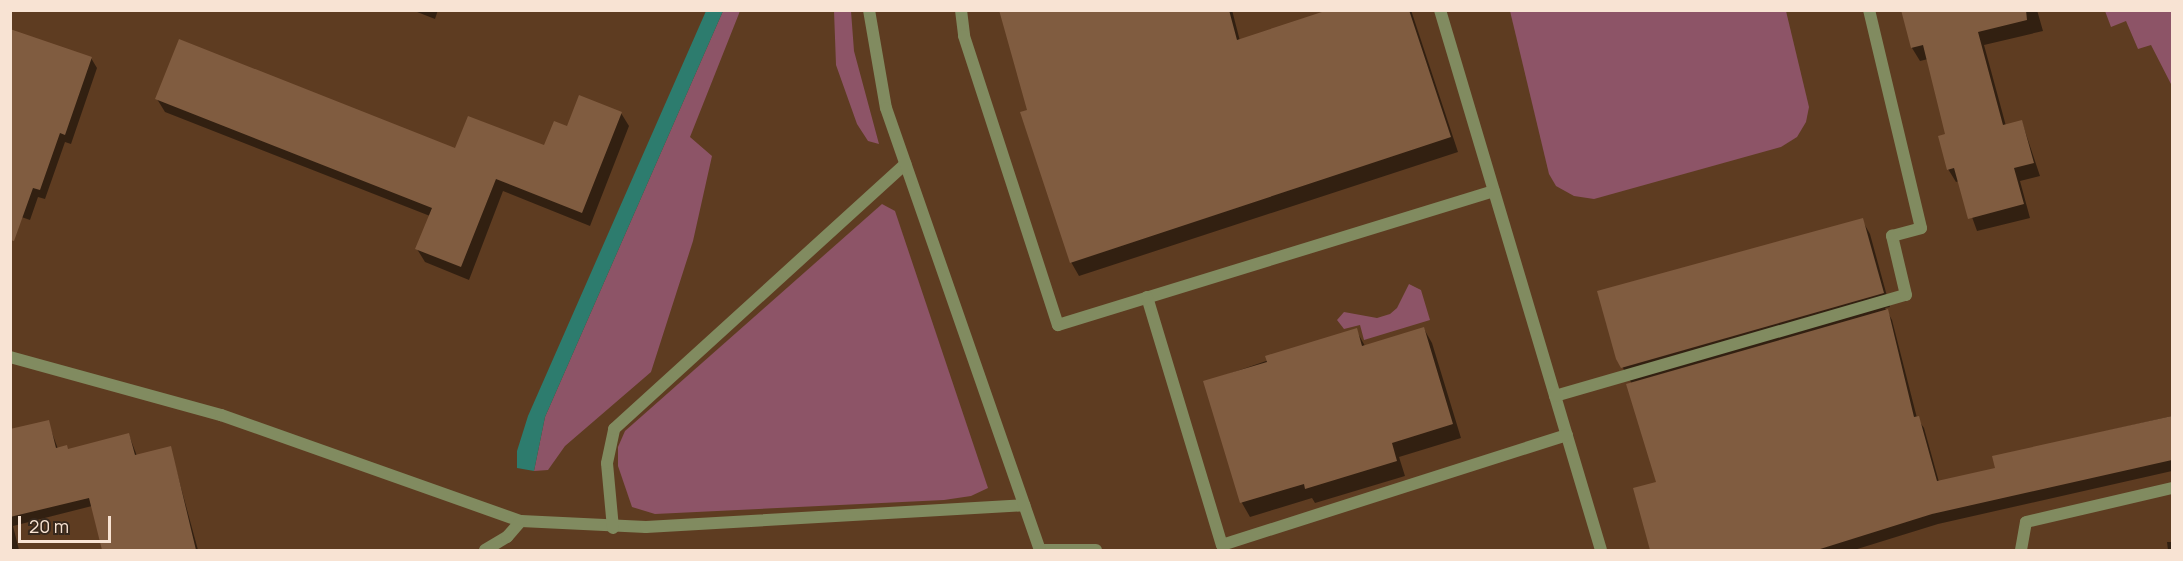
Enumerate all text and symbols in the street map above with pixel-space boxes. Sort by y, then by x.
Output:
scale bar [21,504,114,542]
text: 20 m [29,514,69,538]

